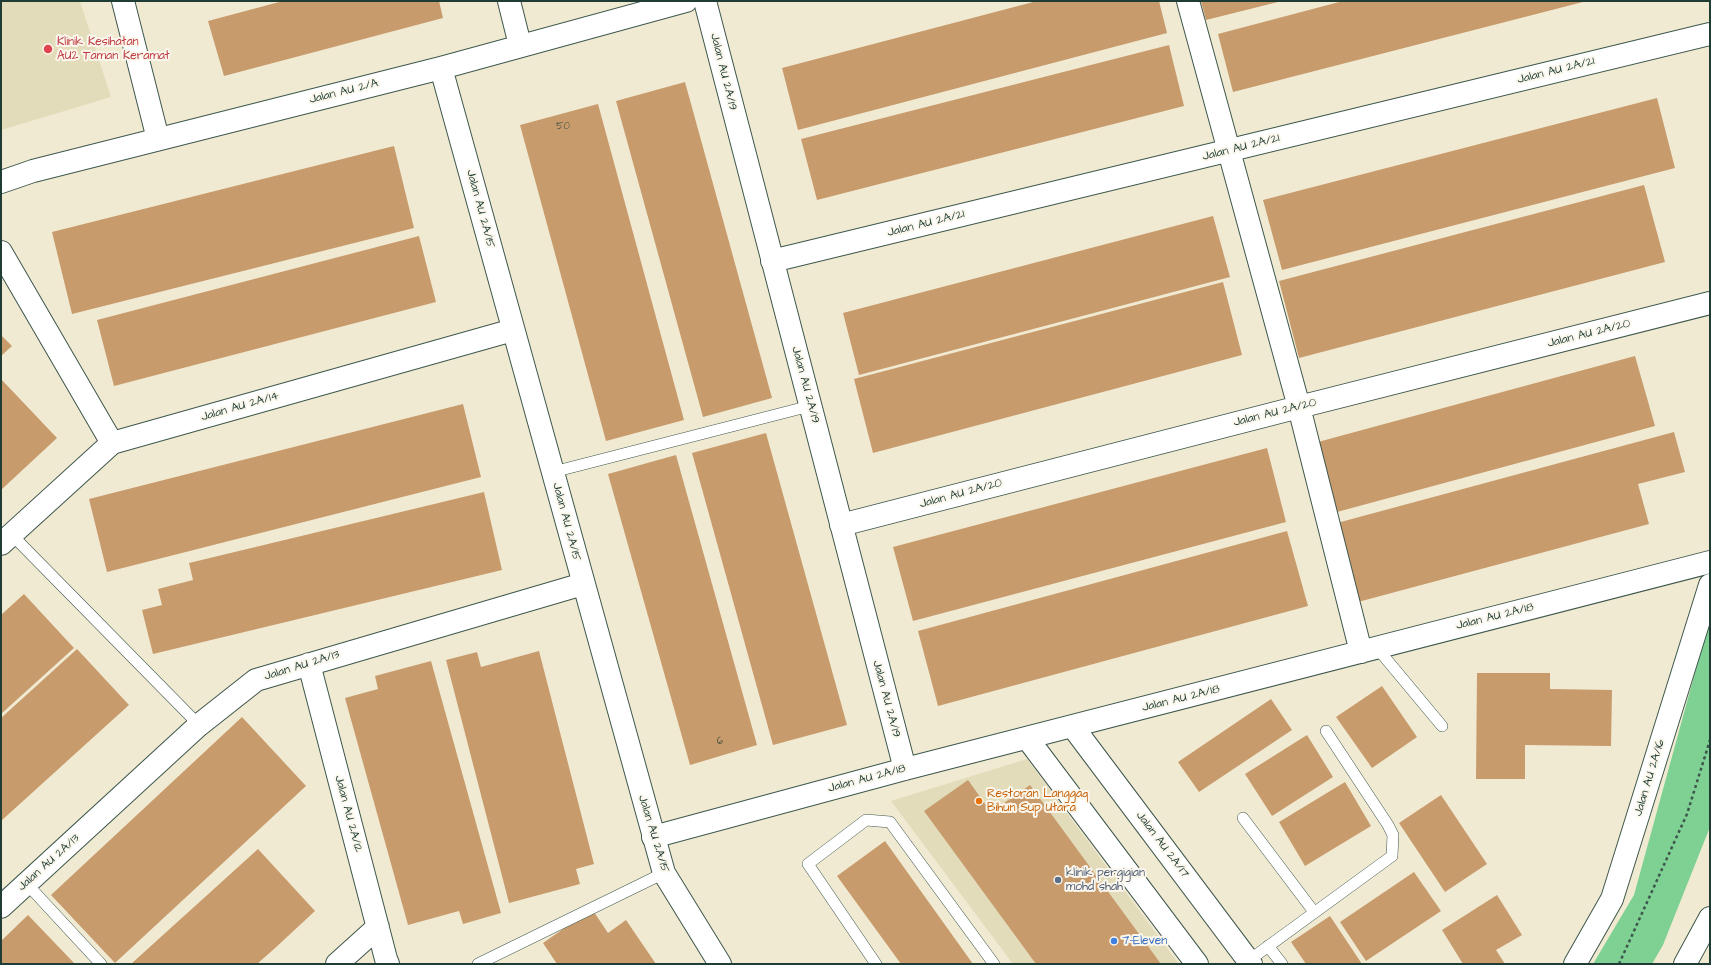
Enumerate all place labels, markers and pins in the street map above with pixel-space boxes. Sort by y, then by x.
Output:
place label: Klinik Kesihatan AU2 Taman Keramat [57,35,170,63]
marker: Klinik Kesihatan AU2 Taman Keramat [42,43,54,55]
place label: Restoran Langgaq Bihun Sup Utara [987,787,1088,815]
marker: Restoran Langgaq Bihun Sup Utara [974,796,984,806]
place label: klinik pergigian mohd shah [1066,866,1145,894]
marker: klinik pergigian mohd shah [1053,875,1063,885]
place label: 7-Eleven [1122,934,1167,948]
marker: 7-Eleven [1109,936,1119,946]

